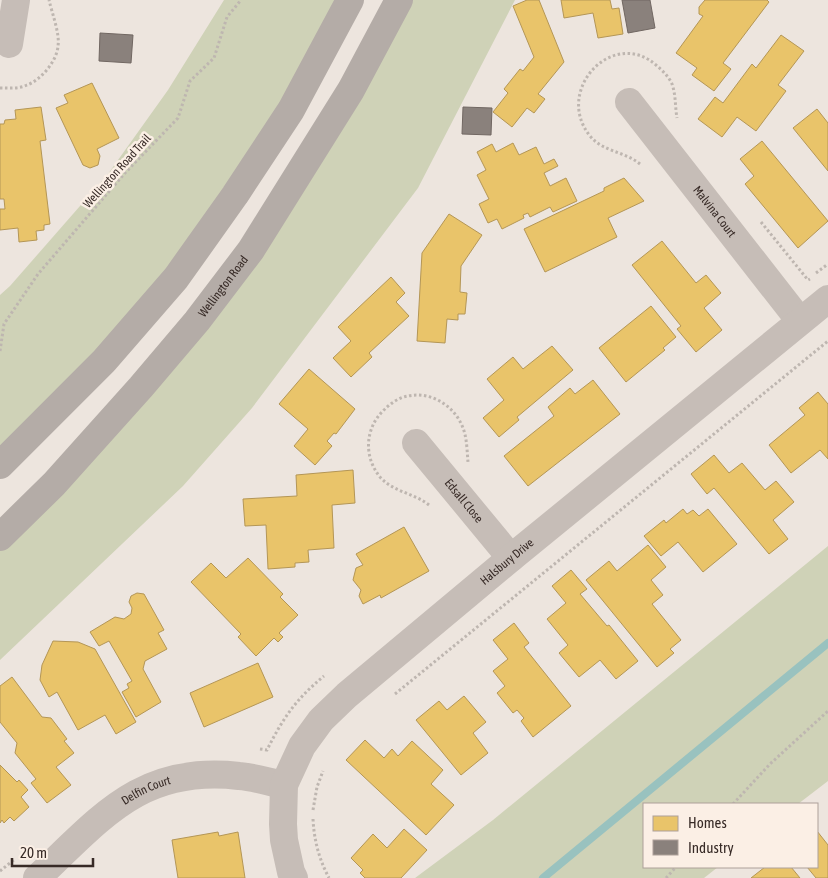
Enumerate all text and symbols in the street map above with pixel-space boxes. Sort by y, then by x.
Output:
street label: Wellington Road Trail [80,131,154,211]
street label: Malvina Court [690,183,739,240]
street label: Wellington Road [196,253,251,320]
street label: Edsall Close [442,476,486,526]
street label: Halsbury Drive [477,535,536,588]
street label: Delfin Court [119,773,173,808]
legend [643,803,818,868]
text: Homes [688,814,727,831]
scale bar [12,836,94,868]
text: Industry [688,839,734,856]
text: 20 m [20,844,47,861]

